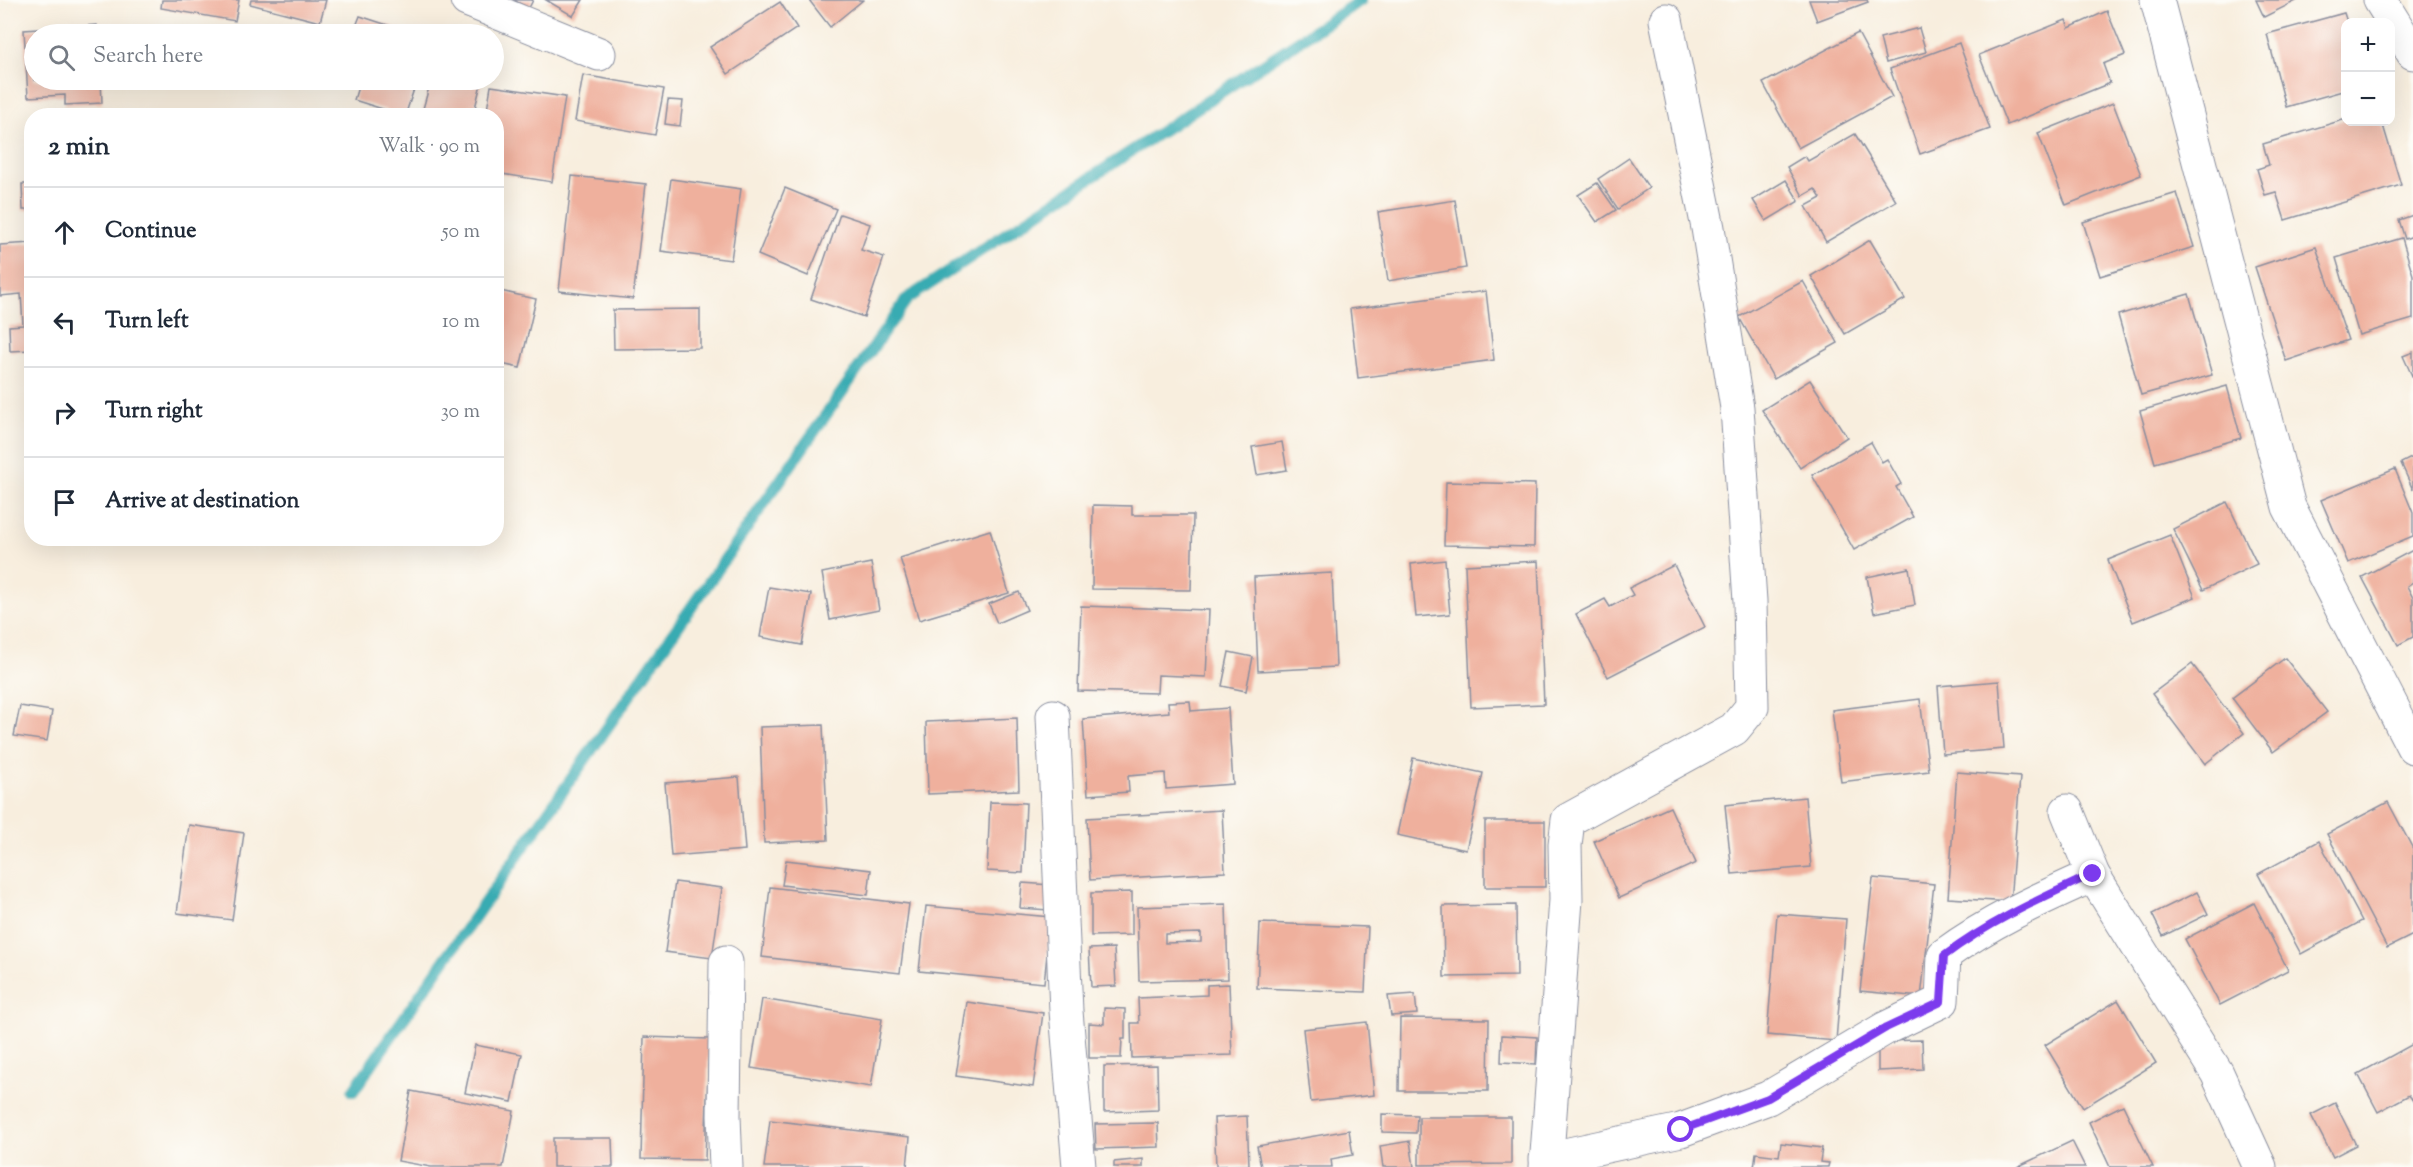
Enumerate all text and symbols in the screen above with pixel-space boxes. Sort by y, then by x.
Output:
map controls [2341,18,2395,126]
button: + [2341,18,2395,72]
search box [24,24,504,90]
icon: search [45,41,78,74]
text: Search here [93,41,203,73]
button: − [2341,72,2395,126]
text: 2 min [48,129,110,166]
text: Walk · 90 m [378,133,480,162]
icon: ahead [48,216,81,249]
text: Continue [105,216,196,248]
text: 50 m [442,218,480,247]
icon: left [48,306,81,339]
text: Turn left [105,306,188,338]
text: 10 m [442,308,480,337]
icon: right [48,396,81,429]
text: Turn right [105,396,202,428]
text: 30 m [441,398,480,427]
icon: arrive [48,486,81,519]
text: Arrive at destination [105,486,300,518]
route end [2079,860,2105,886]
route start [1667,1116,1693,1142]

